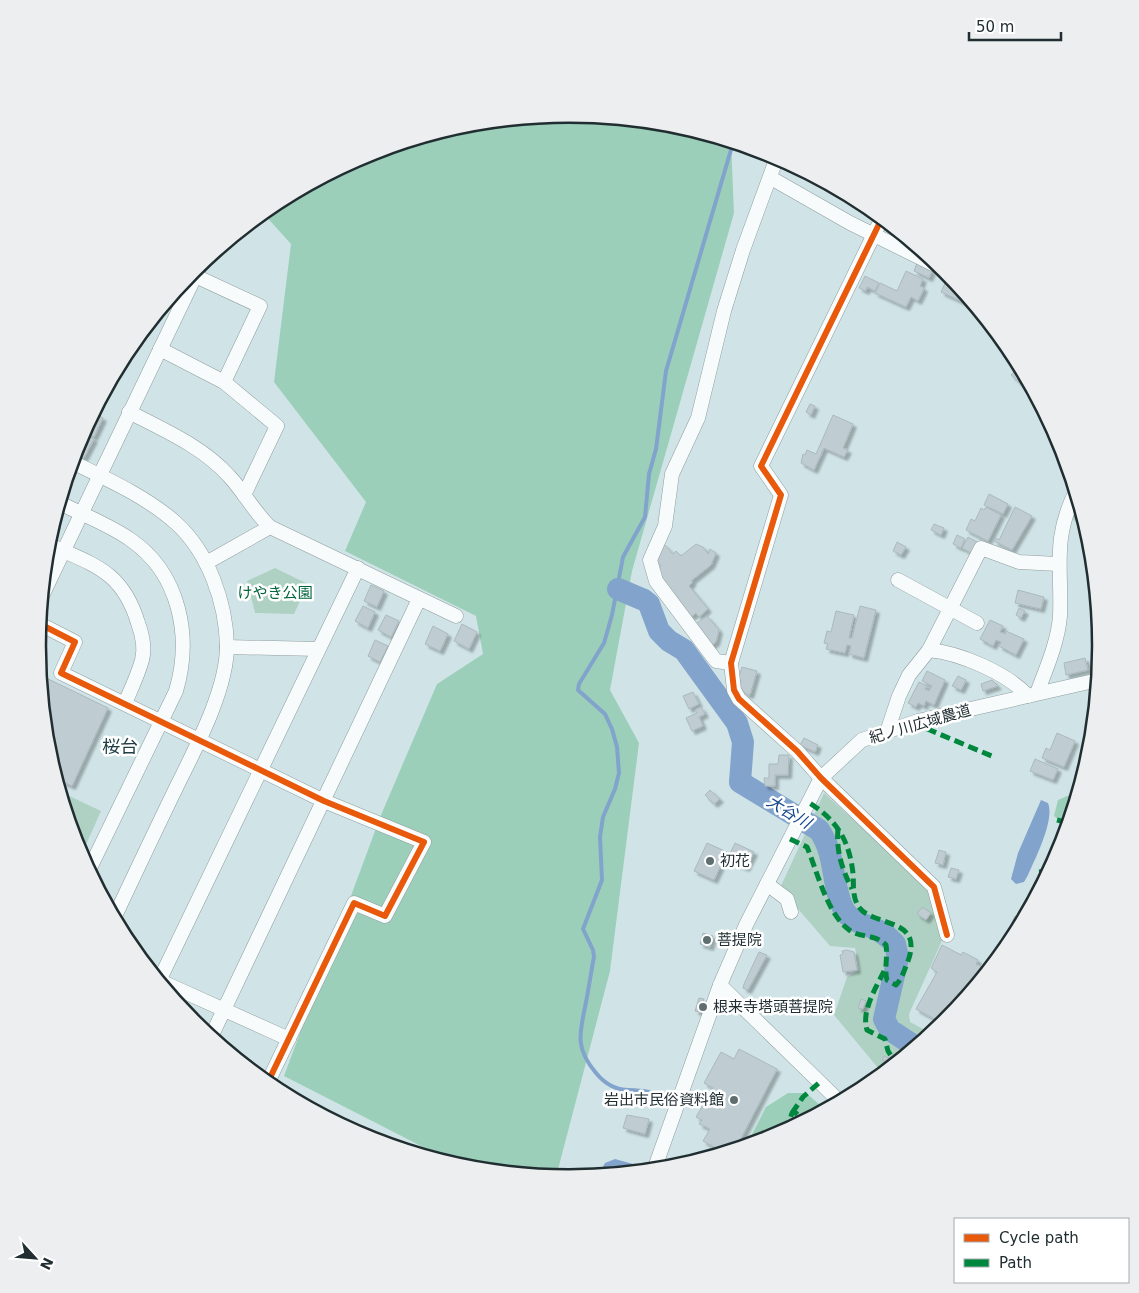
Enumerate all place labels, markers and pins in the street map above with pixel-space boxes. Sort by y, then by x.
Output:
place label: 初花 [720,852,750,870]
marker: 初花 [704,855,716,867]
place label: 菩提院 [717,931,762,949]
marker: 菩提院 [701,934,713,946]
place label: 根来寺塔頭菩提院 [713,998,833,1016]
marker: 根来寺塔頭菩提院 [697,1001,709,1013]
place label: 岩出市民俗資料館 [604,1091,724,1109]
marker: 岩出市民俗資料館 [728,1094,740,1106]

